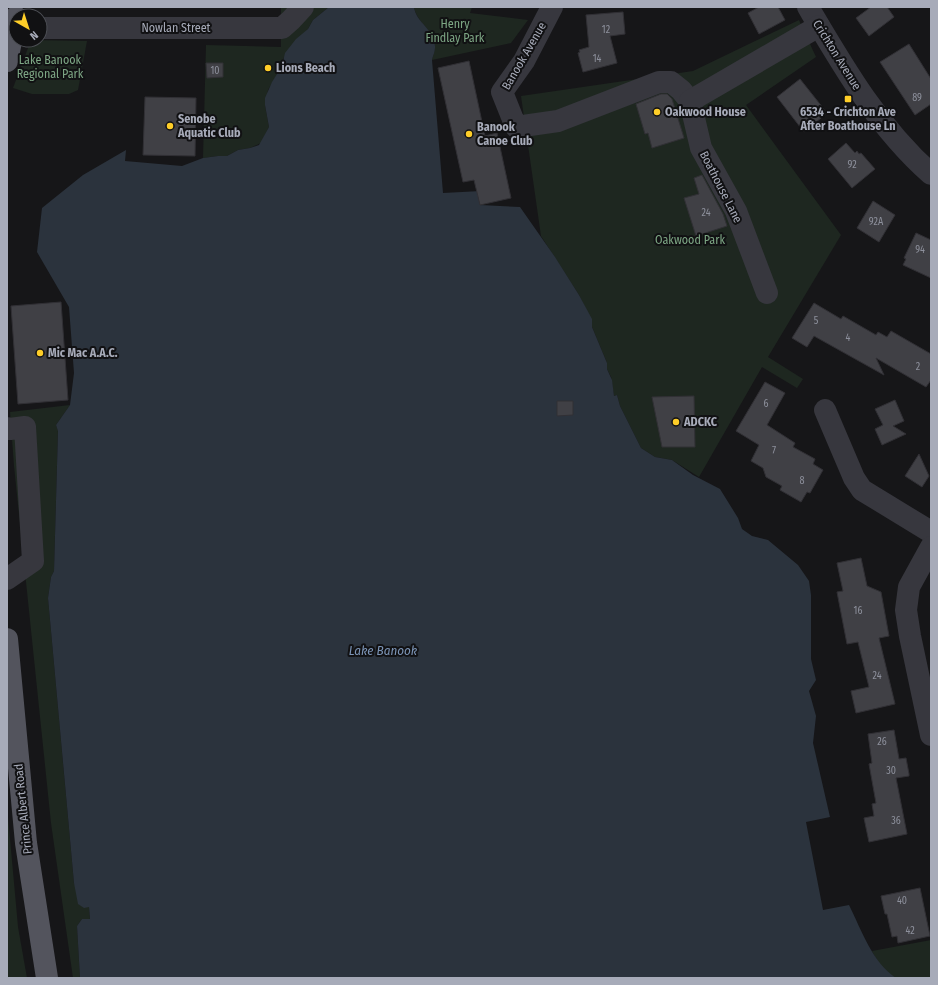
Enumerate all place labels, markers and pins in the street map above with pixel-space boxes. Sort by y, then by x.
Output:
place label: Lions Beach [276,61,335,75]
marker: Lions Beach [263,63,273,73]
marker: 6534 - Crichton Ave After Boathouse Ln [843,94,853,104]
place label: Oakwood House [665,105,746,119]
place label: 6534 - Crichton Ave After Boathouse Ln [799,105,896,133]
marker: Oakwood House [652,107,662,117]
place label: Senobe Aquatic Club [177,112,241,140]
place label: Banook Canoe Club [477,120,533,148]
marker: Senobe Aquatic Club [165,121,175,131]
marker: Banook Canoe Club [464,129,474,139]
place label: Mic Mac A.A.C. [48,346,118,360]
marker: Mic Mac A.A.C. [35,348,45,358]
place label: ADCKC [683,415,718,429]
marker: ADCKC [671,417,681,427]

